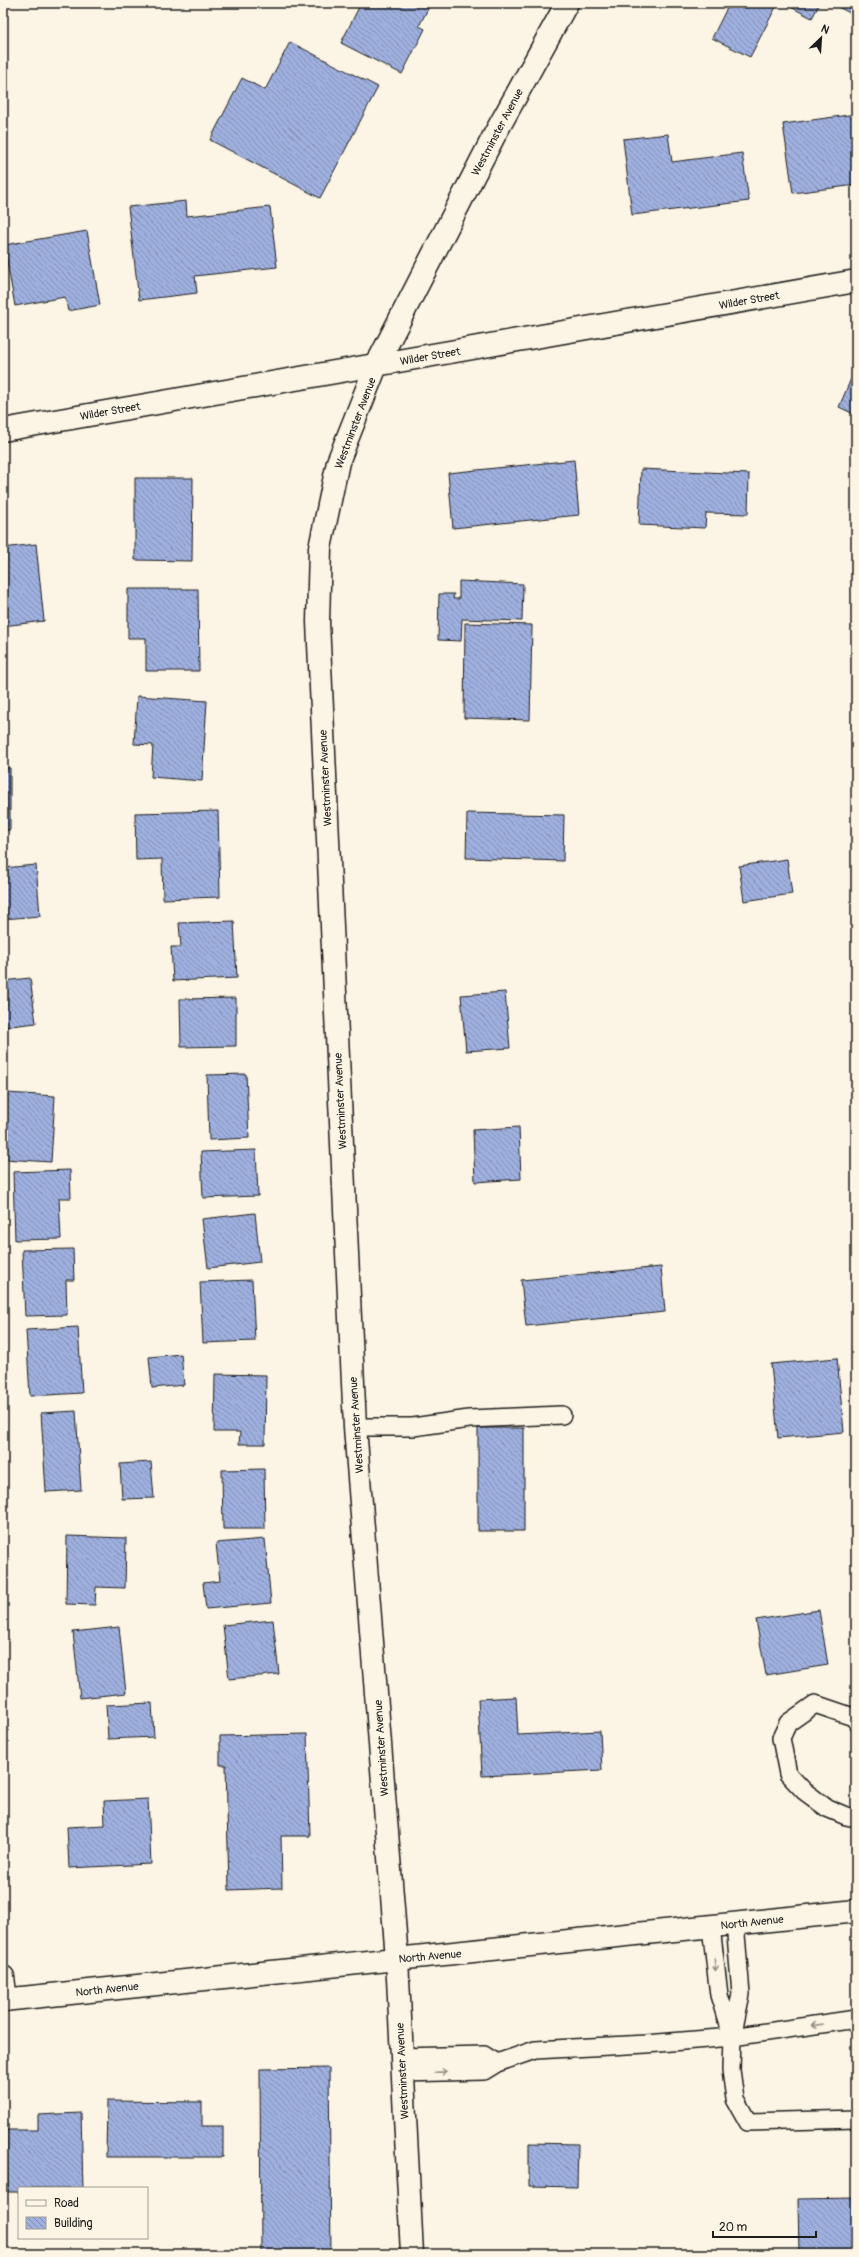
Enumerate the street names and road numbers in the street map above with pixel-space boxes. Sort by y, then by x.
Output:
street label: Westminster Avenue [469,86,526,178]
street label: Wilder Street [718,289,781,312]
street label: Wilder Street [399,345,462,368]
street label: Westminster Avenue [332,375,379,471]
street label: Wilder Street [79,400,142,423]
street label: Westminster Avenue [316,729,335,827]
street label: Westminster Avenue [331,1052,350,1150]
street label: Westminster Avenue [347,1376,366,1474]
street label: Westminster Avenue [372,1699,391,1797]
street label: North Avenue [720,1913,785,1932]
street label: North Avenue [398,1947,463,1966]
street label: North Avenue [75,1980,140,1999]
street label: Westminster Avenue [393,2022,412,2120]

